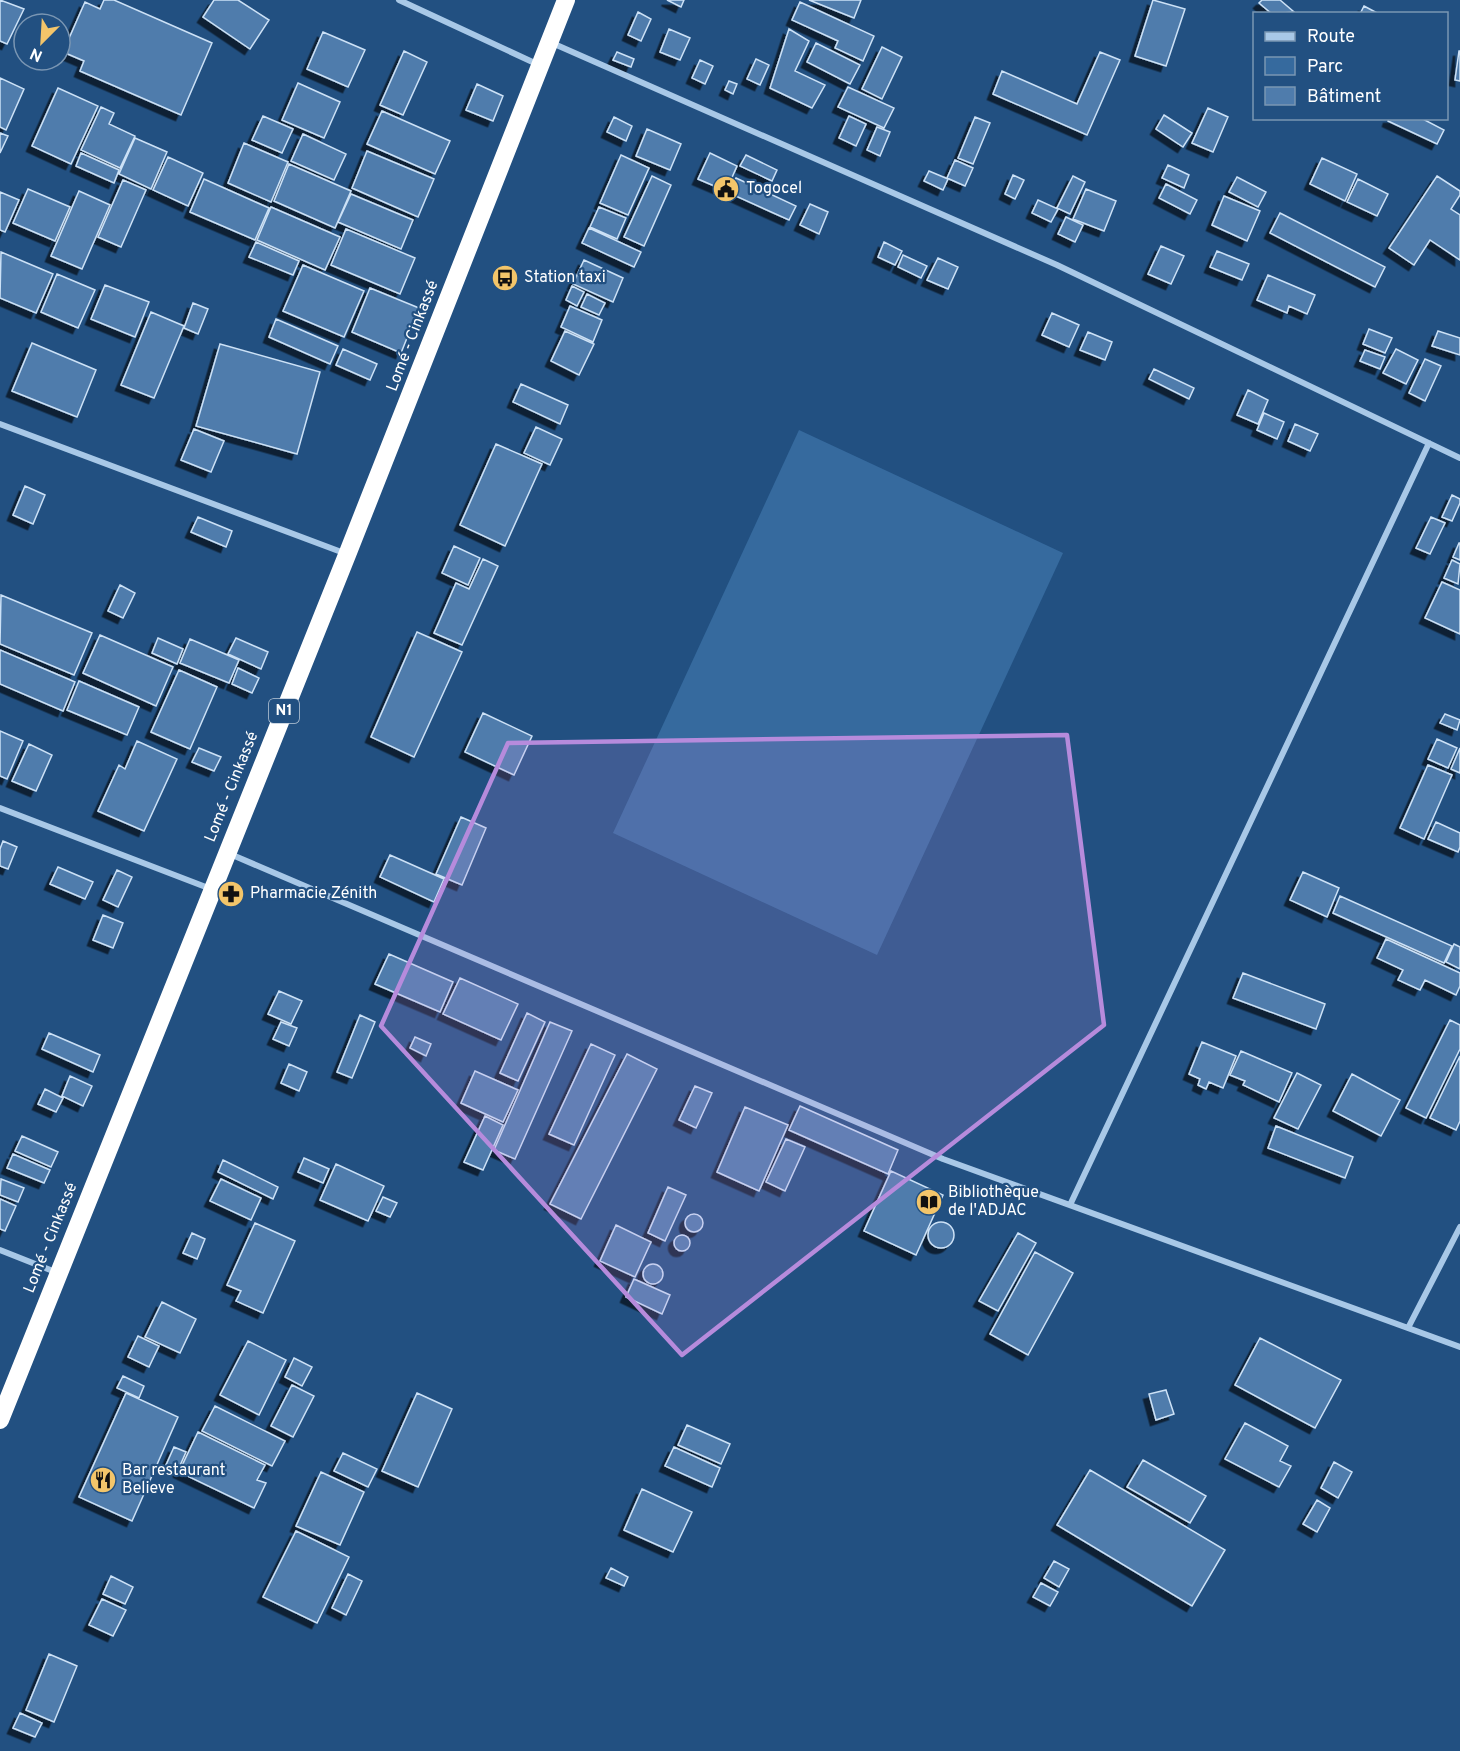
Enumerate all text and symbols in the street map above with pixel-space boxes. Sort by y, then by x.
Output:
north arrow [12,12,72,72]
legend [1253,12,1448,120]
text: Route [1307,26,1355,49]
text: N [27,42,46,65]
text: Parc [1307,56,1343,79]
text: Bâtiment [1307,86,1381,109]
public building icon: Togocel [711,174,741,204]
place label: Togocel [746,179,802,199]
bus stop icon: Station taxi [490,263,520,293]
place label: Station taxi [524,268,606,288]
street label: Lomé - Cinkassé [383,278,443,394]
road number: N1 [269,699,299,723]
street label: Lomé - Cinkassé [201,729,263,845]
pharmacy icon: Pharmacie Zénith [216,879,246,909]
place label: Pharmacie Zénith [250,884,377,904]
street label: Lomé - Cinkassé [20,1180,82,1296]
place label: Bibliothèque de l'ADJAC [948,1183,1039,1221]
library icon: Bibliothèque de l'ADJAC [914,1187,944,1217]
place label: Bar restaurant Believe [122,1461,226,1499]
restaurant icon: Bar restaurant Believe [88,1465,118,1495]

